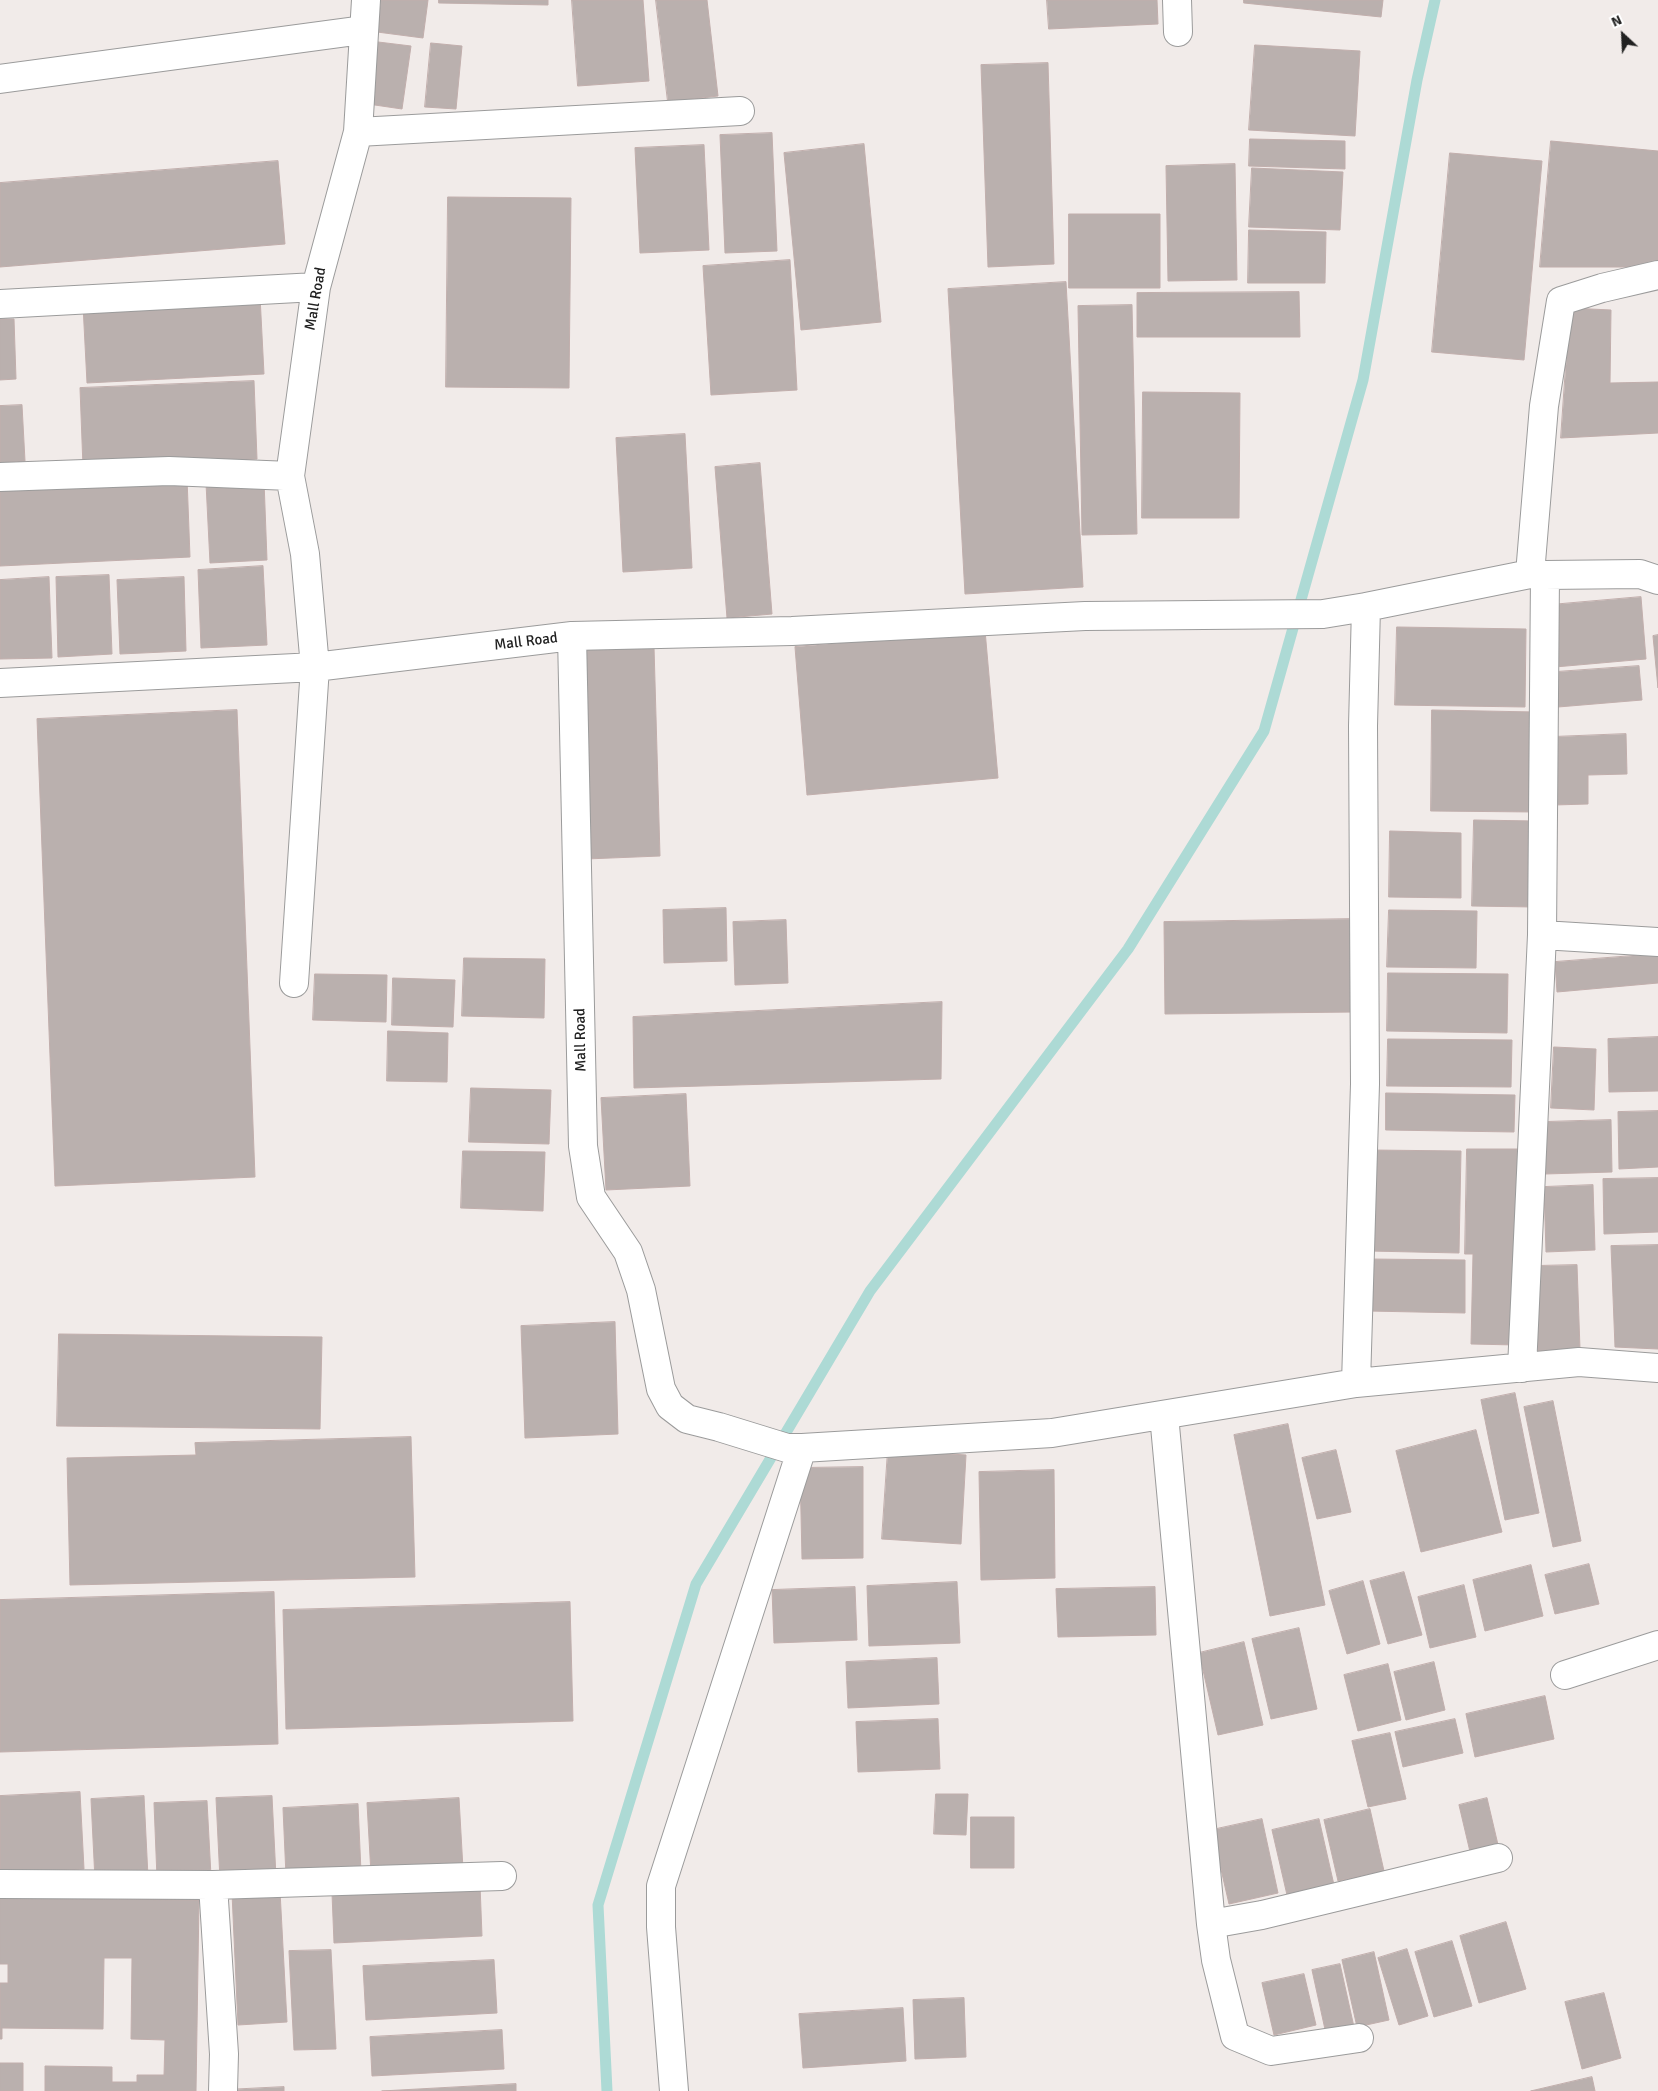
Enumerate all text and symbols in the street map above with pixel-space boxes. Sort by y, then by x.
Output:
north arrow [1598,10,1648,60]
text: N [1608,11,1624,31]
street label: Mall Road [302,266,330,332]
street label: Mall Road [493,629,559,655]
street label: Mall Road [571,1008,591,1072]

